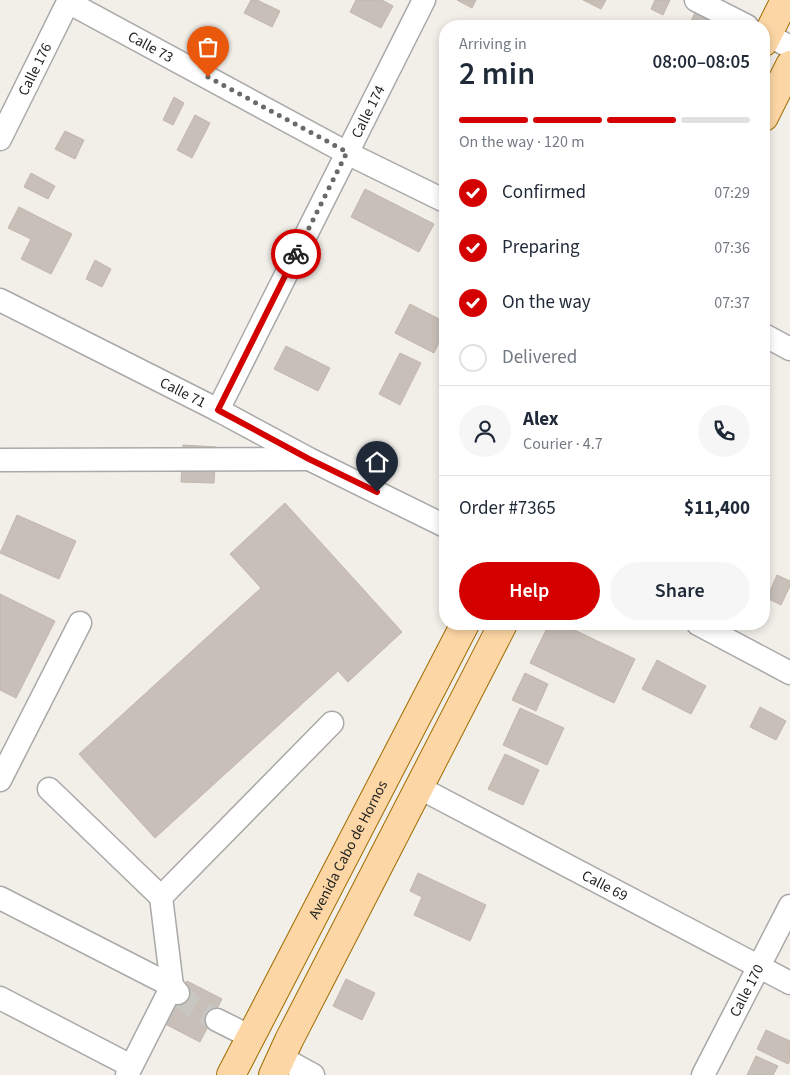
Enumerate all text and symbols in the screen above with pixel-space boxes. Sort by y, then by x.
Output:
street label: Calle 73 [124,26,177,68]
pin [187,26,229,77]
icon: bag [194,33,222,61]
text: Arriving in [459,33,527,55]
street label: Calle 176 [13,39,57,99]
text: 08:00–08:05 [652,49,750,76]
text: 2 min [459,51,535,97]
street label: Calle 174 [346,81,391,142]
text: On the way · 120 m [459,131,584,153]
icon: check [459,179,487,207]
text: Confirmed [502,179,586,206]
text: 07:29 [714,182,750,204]
courier [271,229,321,279]
icon: check [459,234,487,262]
text: Preparing [502,234,580,261]
text: 07:36 [714,237,750,259]
icon: bike [282,240,310,268]
icon: check [459,289,487,317]
text: On the way [502,289,591,316]
text: 07:37 [714,292,750,314]
text: Delivered [502,344,577,371]
street label: Calle 71 [156,372,209,413]
button: person [459,405,511,457]
button: phone [698,405,750,457]
text: Alex [523,406,559,433]
text: Courier · 4.7 [523,433,603,455]
pin [356,441,398,492]
icon: home [363,448,391,476]
text: Order #7365 [459,495,556,522]
text: $11,400 [684,495,750,522]
button: Help [459,562,600,620]
button: Share [610,562,750,620]
street label: Avenida Cabo de Hornos [304,777,393,923]
street label: Calle 69 [578,865,631,907]
street label: Calle 170 [725,961,769,1021]

